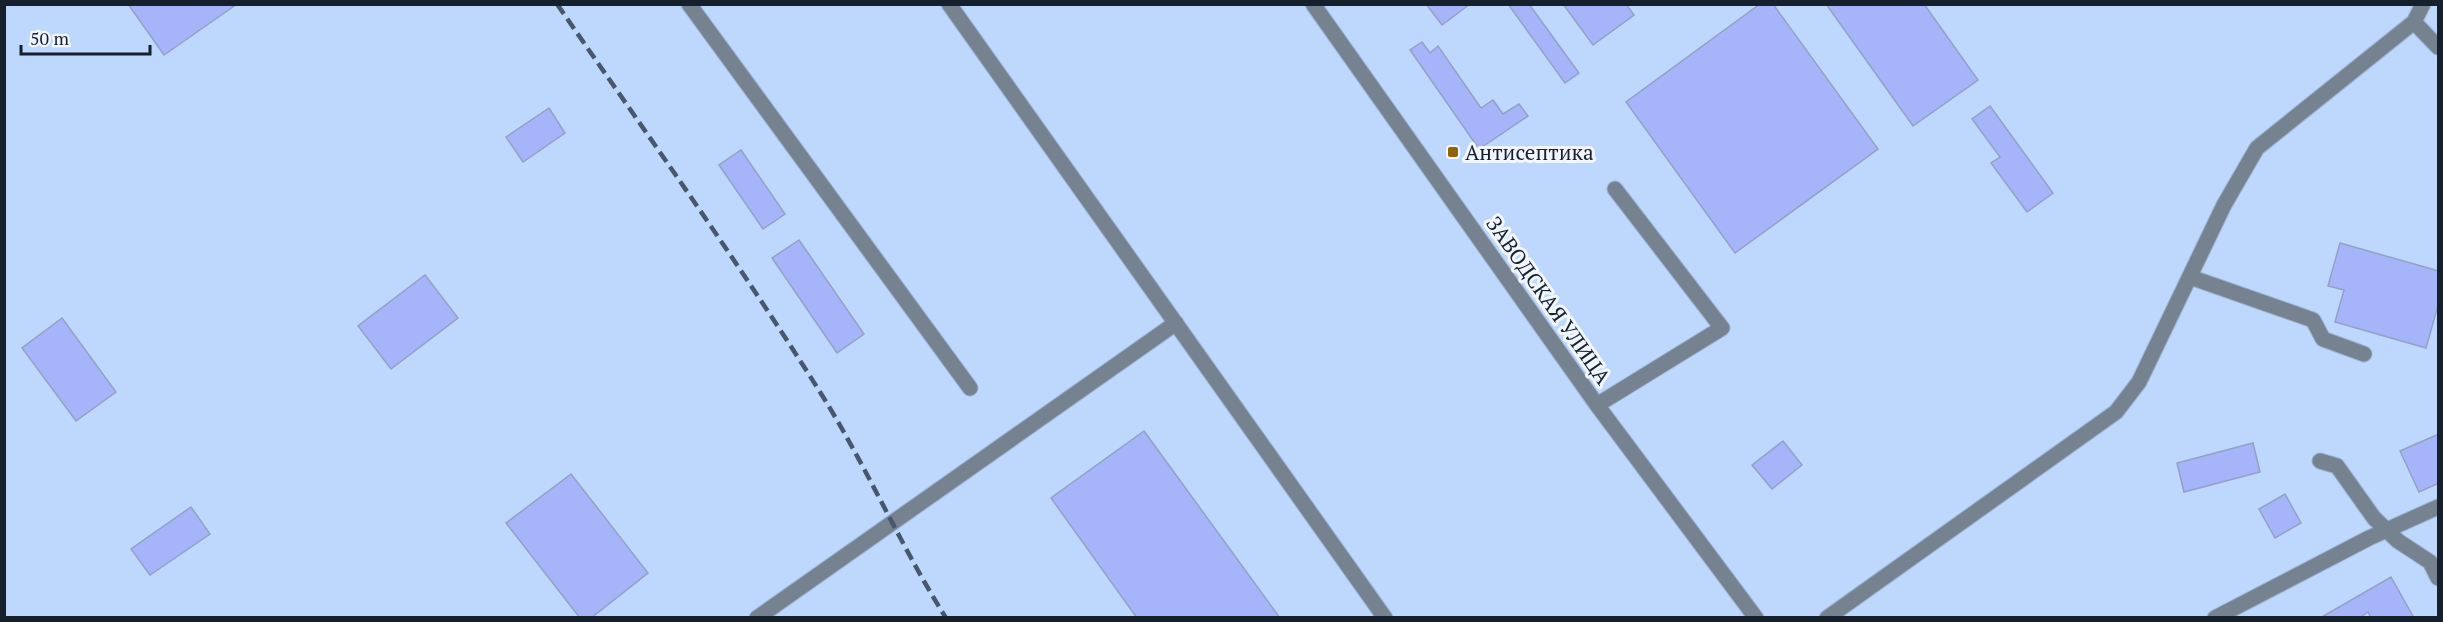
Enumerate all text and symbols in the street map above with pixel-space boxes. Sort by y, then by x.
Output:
scale bar [21,18,150,56]
text: 50 m [30,26,70,50]
place label: Антисептика [1465,138,1594,166]
marker: Антисептика [1446,145,1460,159]
street label: ЗАВОДСКАЯ УЛИЦА [1480,210,1618,390]

